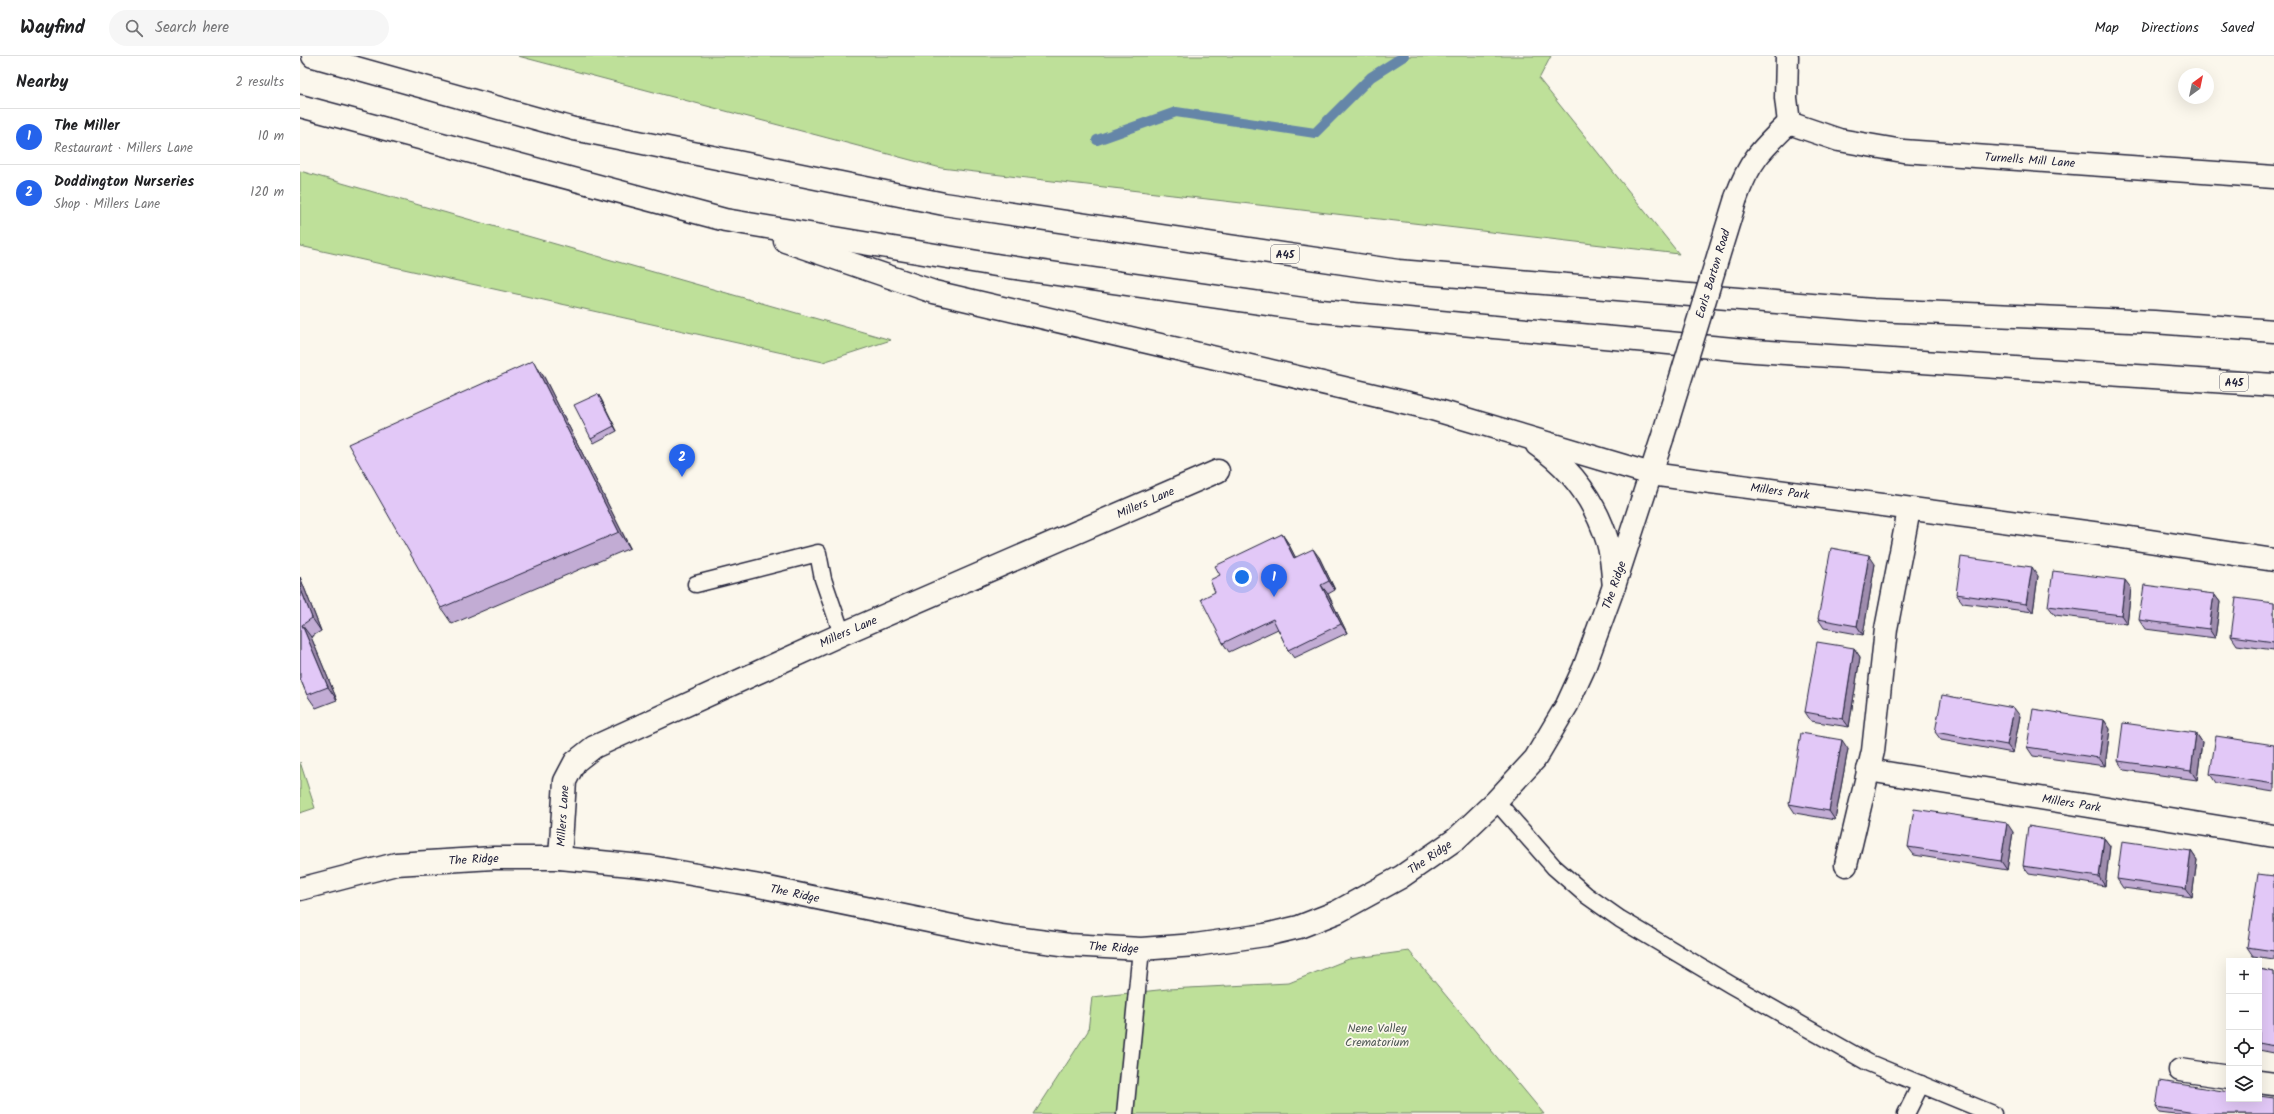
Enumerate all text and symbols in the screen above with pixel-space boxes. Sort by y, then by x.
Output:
search box [109,10,389,46]
text: Wayfind [20,13,85,43]
text: Search here [155,16,229,40]
icon: search [123,17,145,39]
text: Map [2094,17,2119,39]
text: Directions [2141,17,2199,39]
text: Saved [2221,17,2254,39]
north arrow [2178,68,2214,104]
text: Nearby [16,69,68,96]
text: 2 results [236,72,284,93]
text: The Miller [54,114,120,138]
text: 1 [27,126,31,147]
text: 10 m [258,126,284,147]
text: Restaurant · Millers Lane [54,138,193,159]
street label: Turnells Mill Lane [1984,148,2077,173]
text: Doddington Nurseries [54,170,194,194]
text: 2 [25,182,33,203]
text: 120 m [250,182,284,203]
text: Shop · Millers Lane [54,194,160,215]
street label: Earls Barton Road [1691,226,1736,321]
road number: A45 [1271,245,1299,263]
road number: A45 [2220,373,2248,391]
pin: 2 [669,444,695,477]
street label: Millers Park [1749,478,1811,505]
street label: Millers Lane [1114,482,1178,524]
street label: The Ridge [1597,558,1632,612]
pin: 1 [1261,564,1287,597]
your location [1232,567,1252,587]
street label: Millers Lane [816,611,881,653]
street label: Millers Lane [552,784,575,847]
street label: Millers Park [2040,789,2102,818]
street label: The Ridge [1404,835,1457,879]
street label: The Ridge [448,849,499,871]
street label: The Ridge [768,880,822,908]
street label: The Ridge [1088,937,1140,959]
map controls [2226,958,2262,1102]
button: + [2226,958,2262,994]
button: − [2226,994,2262,1030]
park label: Nene Valley Crematorium [1345,1019,1409,1052]
button: locate [2226,1030,2262,1066]
button: layers [2226,1066,2262,1102]

